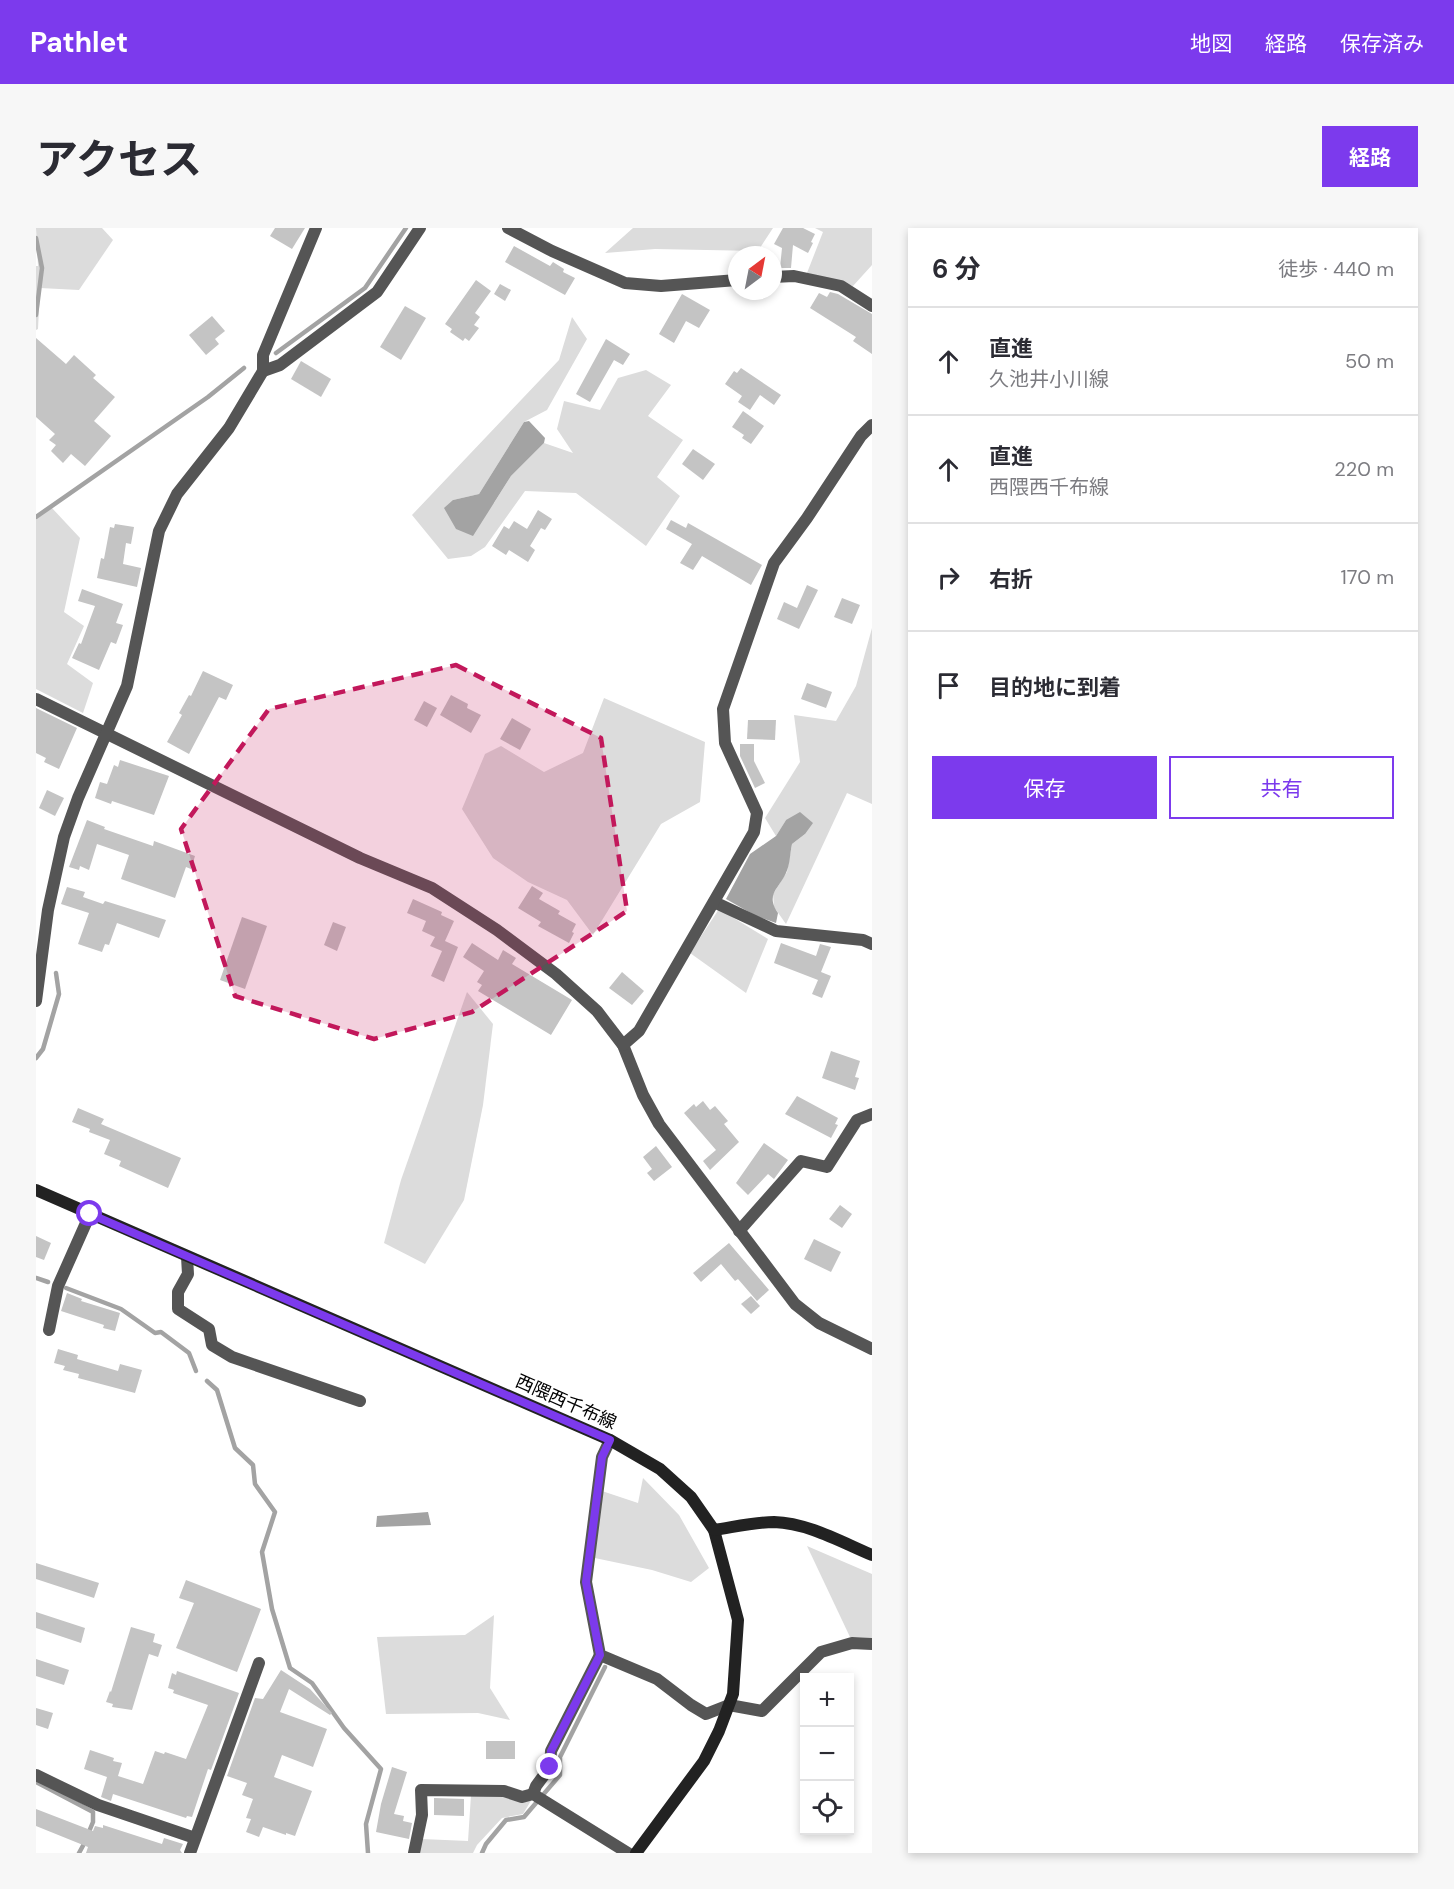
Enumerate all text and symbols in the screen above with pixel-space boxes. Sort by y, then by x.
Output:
text: Pathlet [30,24,128,61]
text: 地図 [1190,30,1232,58]
text: 経路 [1265,30,1307,58]
text: 保存済み [1340,30,1424,58]
button: 経路 [1322,126,1418,187]
text: アクセス [36,132,202,187]
north arrow [728,246,782,300]
text: 6 分 [932,252,981,286]
text: 徒歩 · 440 m [1278,256,1394,282]
text: 直進 [989,334,1033,363]
icon: ahead [932,345,965,378]
text: 50 m [1345,348,1394,374]
text: 久池井小川線 [989,366,1109,392]
text: 直進 [989,442,1033,471]
icon: ahead [932,453,965,486]
text: 220 m [1334,456,1394,482]
text: 西隈西千布線 [989,474,1109,500]
icon: right [932,561,965,594]
text: 170 m [1341,564,1394,590]
text: 右折 [989,565,1033,594]
icon: arrive [932,669,965,702]
text: 目的地に到着 [989,673,1121,702]
button: 保存 [932,756,1157,819]
button: 共有 [1169,756,1394,819]
route start [76,1200,102,1226]
street label: 西隈西千布線 [512,1369,620,1435]
map controls [800,1673,854,1835]
button: + [800,1673,854,1727]
button: − [800,1727,854,1781]
route end [536,1753,562,1779]
button: locate [800,1781,854,1835]

